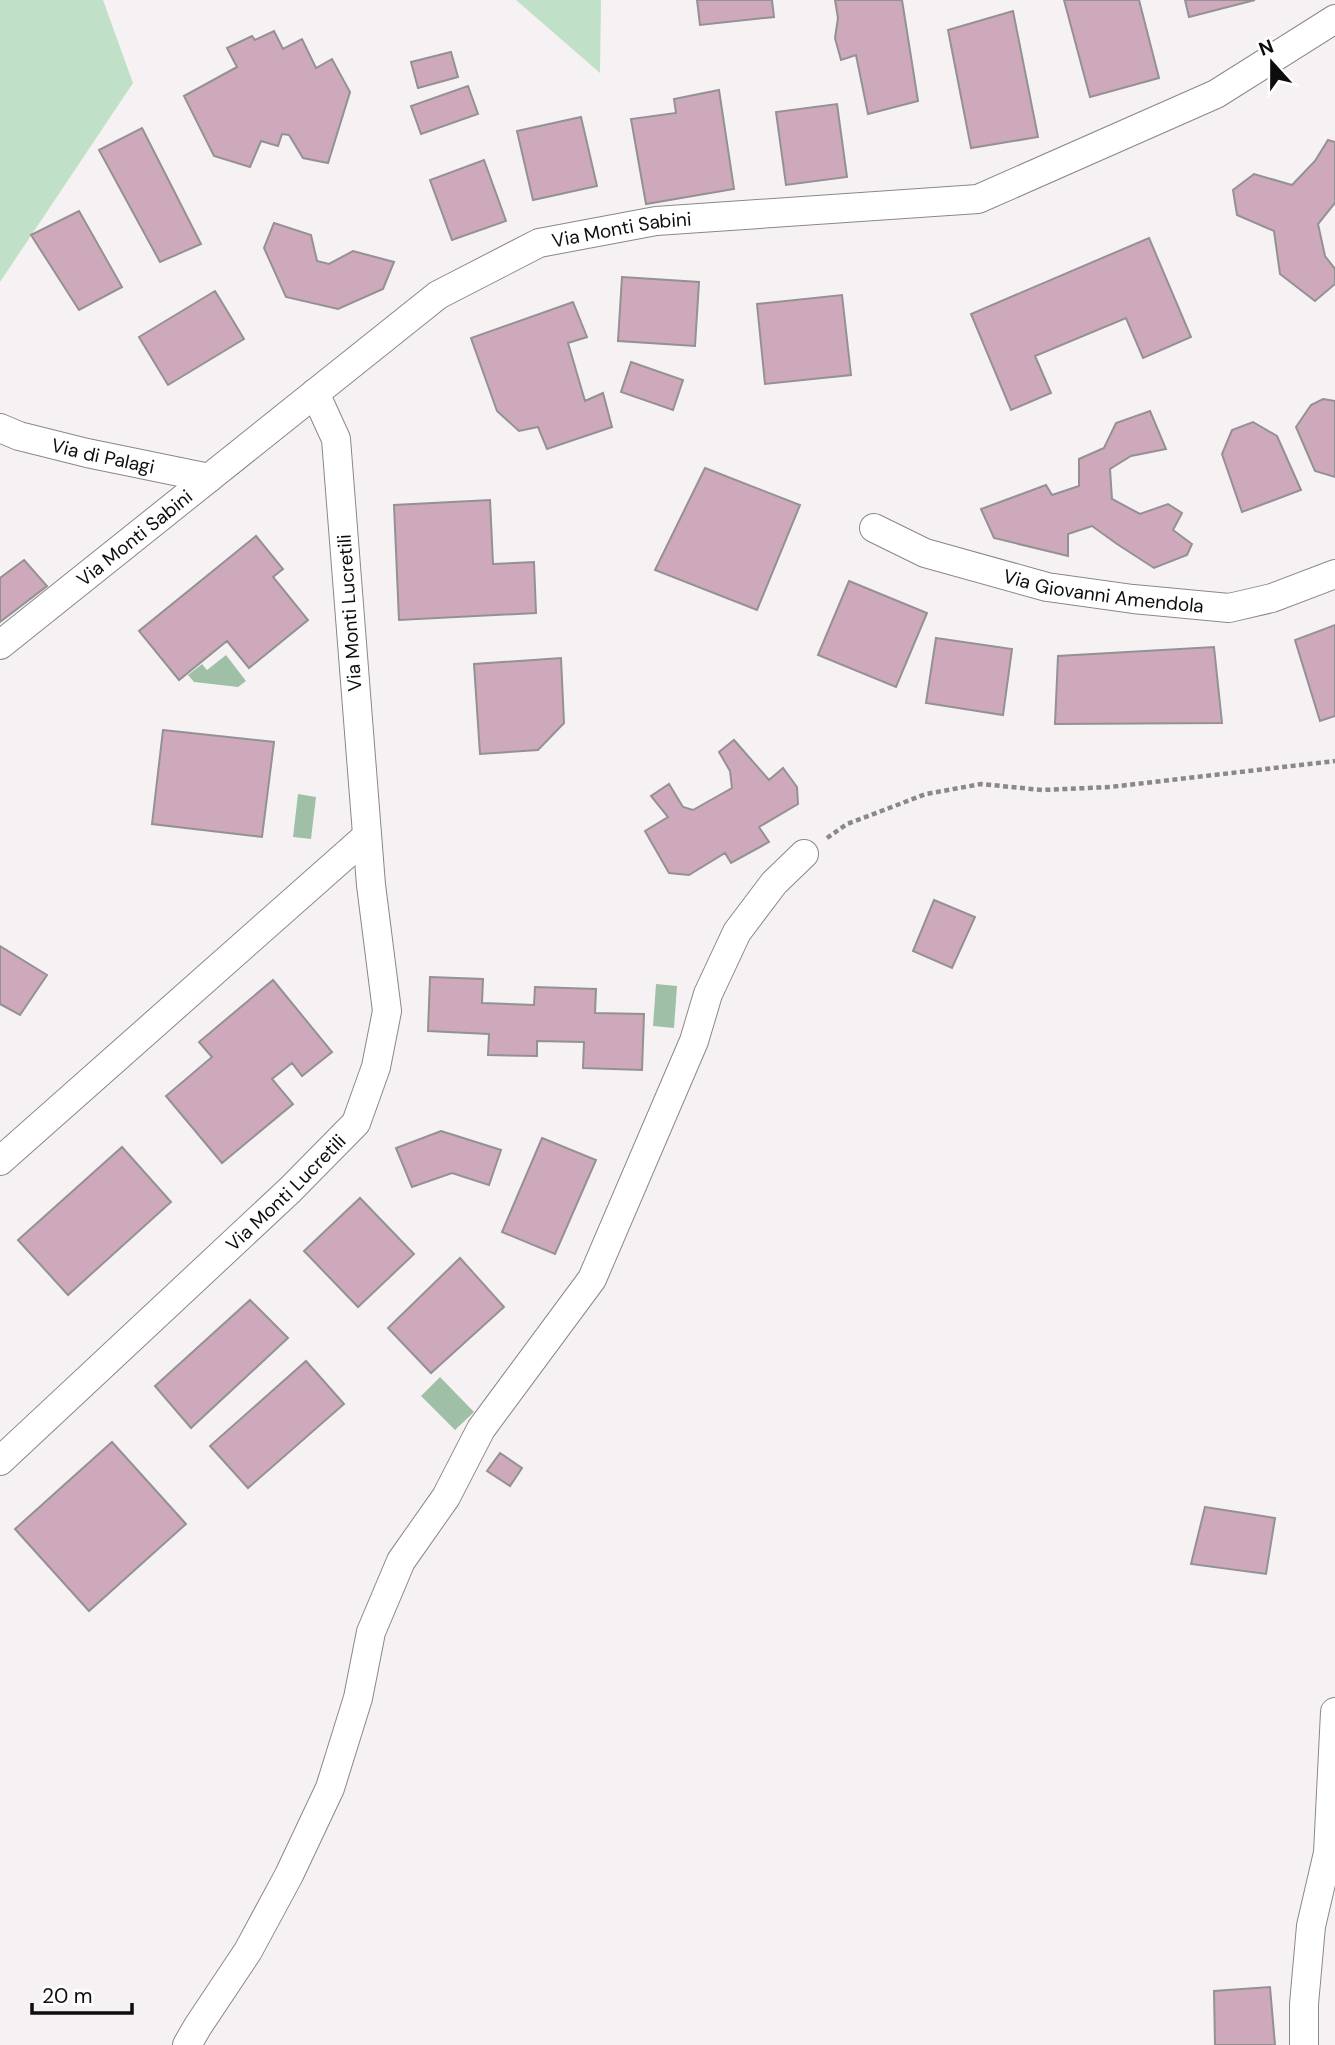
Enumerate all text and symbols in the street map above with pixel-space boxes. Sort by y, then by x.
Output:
north arrow [1237,28,1307,98]
text: N [1255,33,1277,62]
street label: Via Monti Sabini [550,207,692,253]
street label: Via di Palagi [49,433,157,480]
street label: Via Monti Sabini [72,484,198,592]
street label: Via Monti Lucretili [332,533,367,692]
street label: Via Giovanni Amendola [1000,563,1205,619]
street label: Via Monti Lucretili [221,1129,351,1257]
scale bar [32,1972,131,2016]
text: 20 m [42,1982,93,2010]

